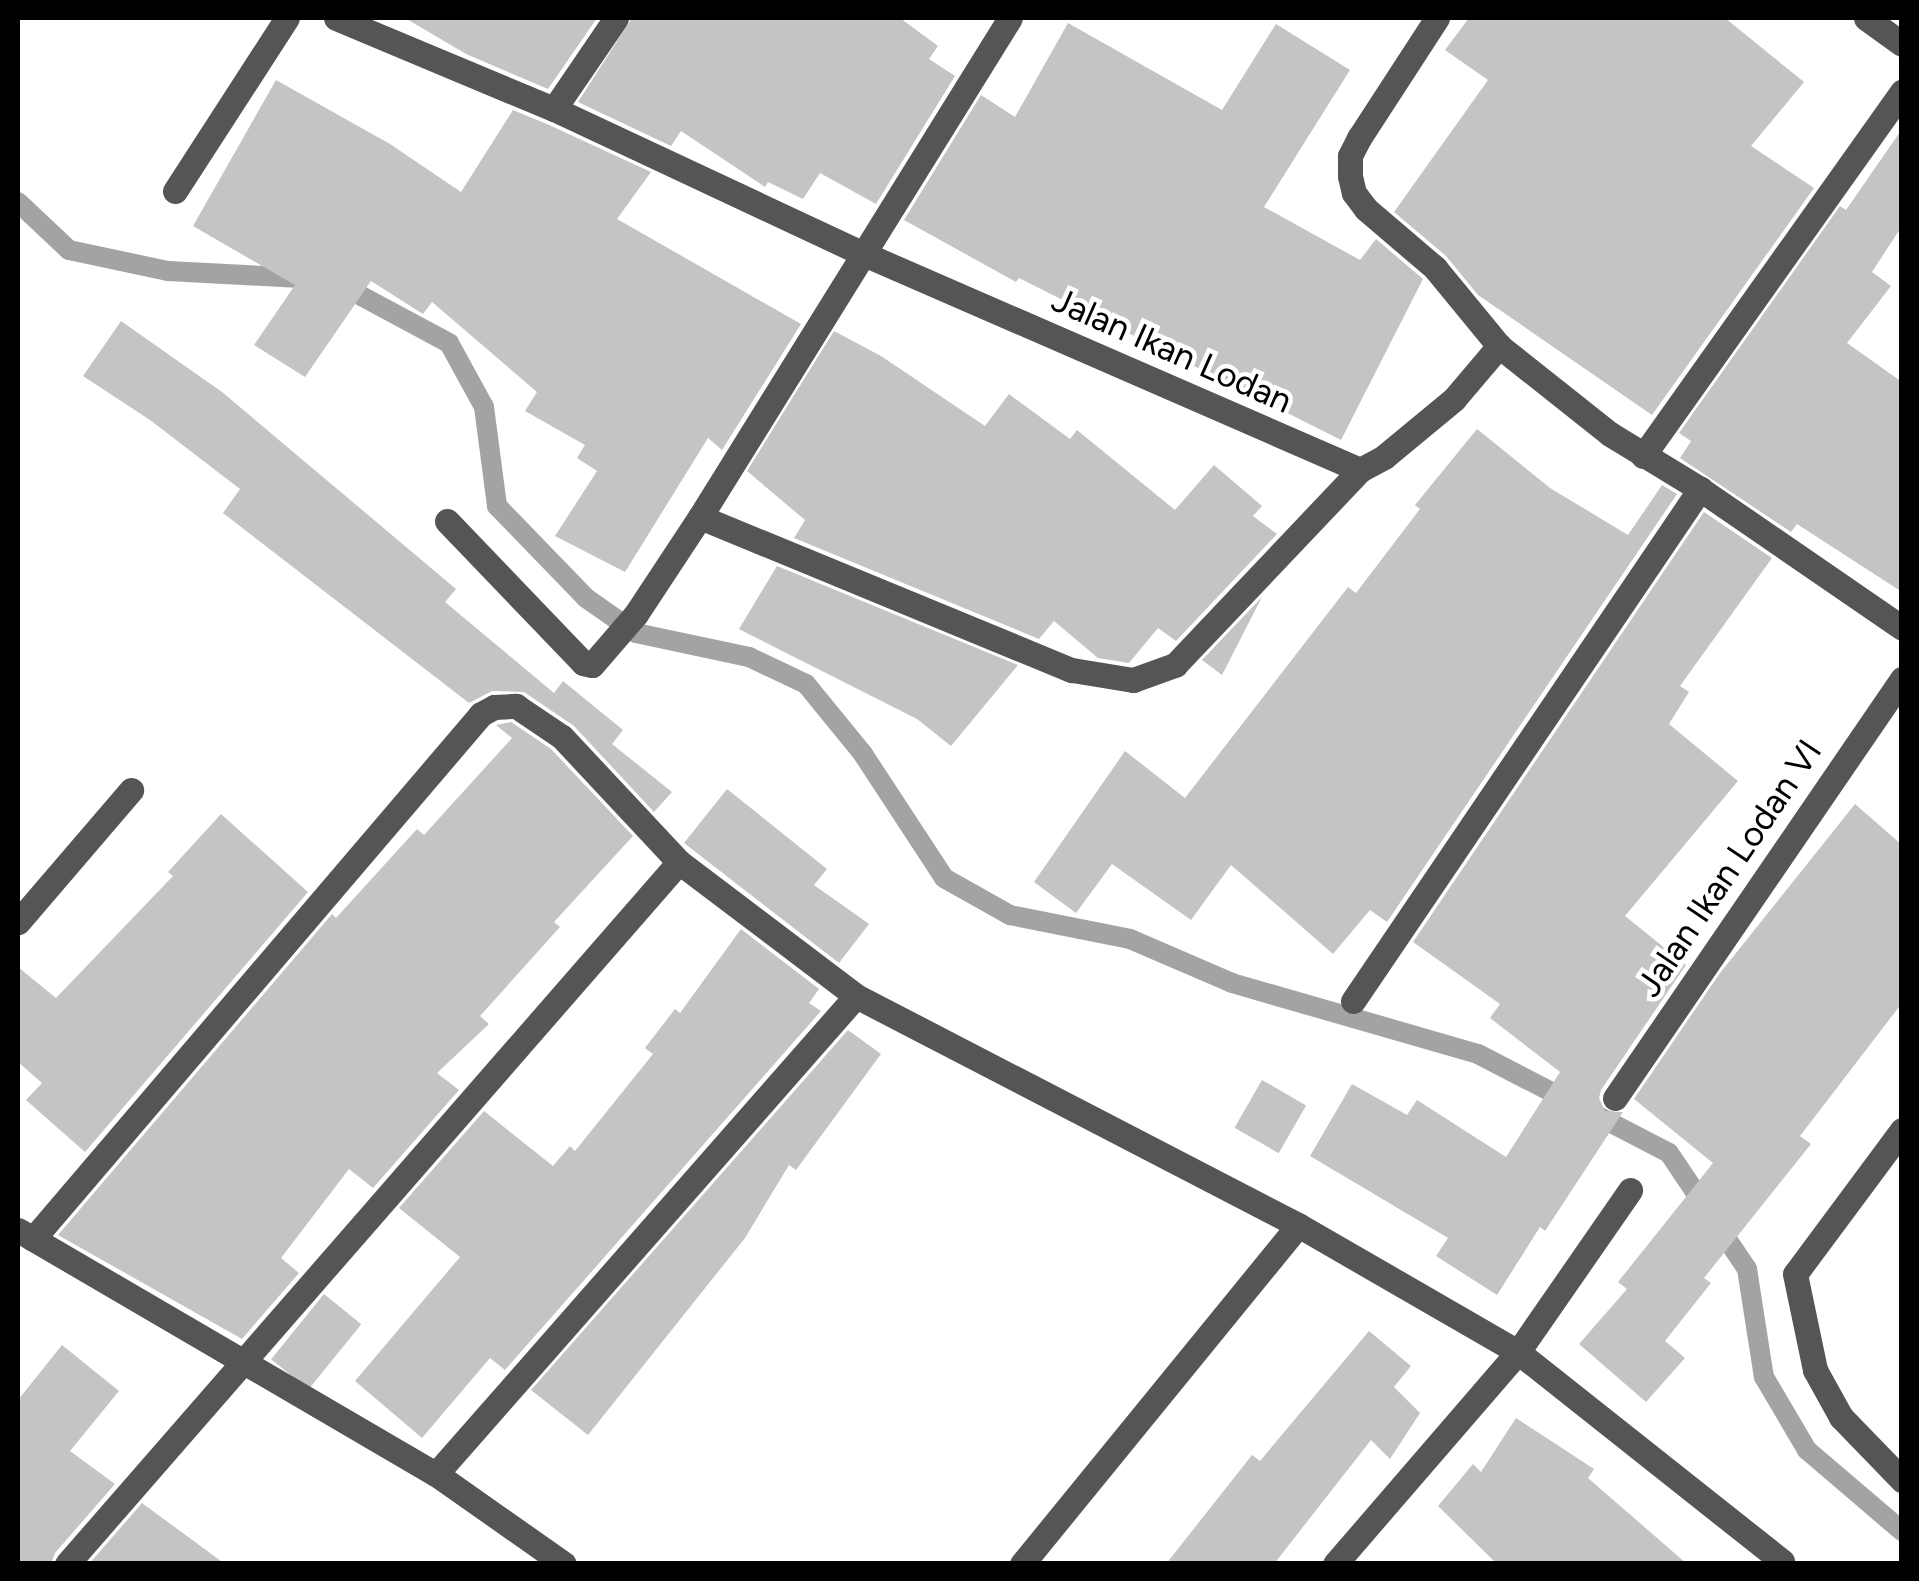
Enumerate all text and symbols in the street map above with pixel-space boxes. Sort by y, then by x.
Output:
street label: Jalan Ikan Lodan [1046,278,1298,422]
street label: Jalan Ikan Lodan VI [1628,732,1830,1004]

